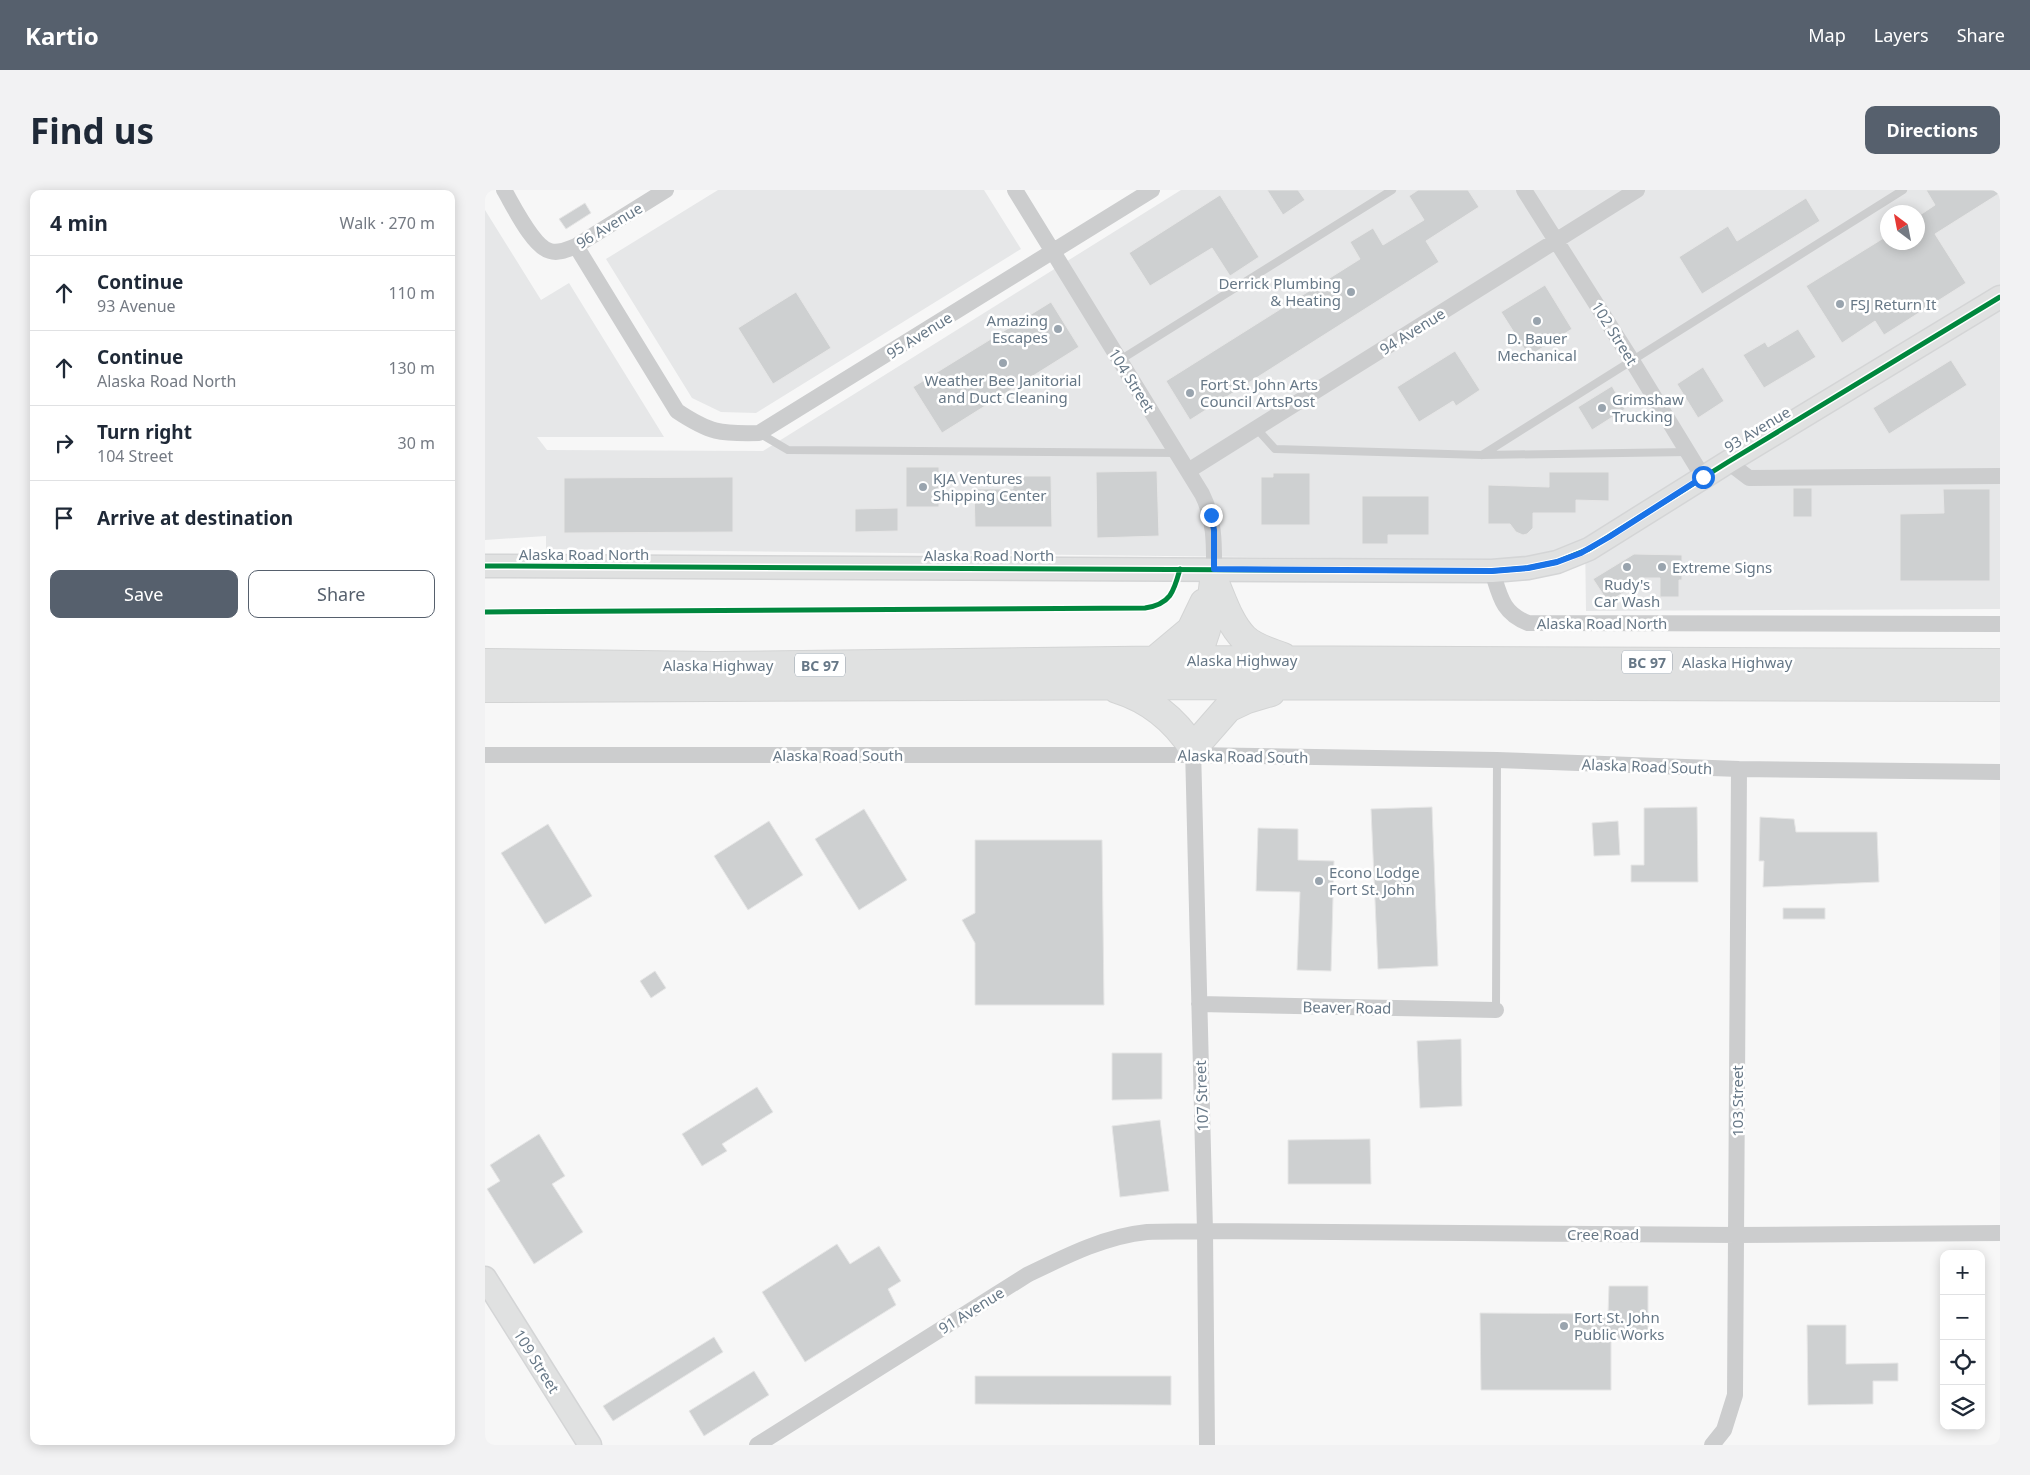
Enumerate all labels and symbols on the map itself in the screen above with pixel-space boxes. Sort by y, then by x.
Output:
street label: 96 Avenue [572,197,646,253]
north arrow [1880,205,1925,250]
place label: Derrick Plumbing & Heating [1218,273,1341,310]
marker: Derrick Plumbing & Heating [1345,286,1357,298]
place label: FSJ Return It [1850,294,1937,314]
street label: 102 Street [1588,297,1643,369]
marker: FSJ Return It [1834,298,1846,310]
street label: 94 Avenue [1375,303,1449,359]
street label: 95 Avenue [882,307,956,363]
place label: Amazing Escapes [987,310,1048,347]
marker: D. Bauer Mechanical [1531,315,1543,327]
marker: Amazing Escapes [1052,323,1064,335]
place label: D. Bauer Mechanical [1497,328,1577,365]
street label: 104 Street [1105,344,1160,416]
marker: Weather Bee Janitorial and Duct Cleaning [997,357,1009,369]
place label: Weather Bee Janitorial and Duct Cleaning [925,370,1081,407]
place label: Fort St. John Arts Council ArtsPost [1200,374,1318,411]
marker: Fort St. John Arts Council ArtsPost [1184,387,1196,399]
place label: Grimshaw Trucking [1612,389,1684,426]
street label: 93 Avenue [1720,401,1794,457]
marker: Grimshaw Trucking [1596,402,1608,414]
route start [1692,466,1715,489]
place label: KJA Ventures Shipping Center [933,468,1046,505]
marker: KJA Ventures Shipping Center [917,481,929,493]
route end [1200,504,1223,527]
street label: Alaska Road North [519,544,649,564]
street label: Alaska Road North [924,545,1054,565]
place label: Extreme Signs [1672,557,1772,577]
marker: Rudy's Car Wash [1621,561,1633,573]
marker: Extreme Signs [1656,561,1668,573]
place label: Rudy's Car Wash [1594,574,1660,611]
street label: Alaska Road North [1537,613,1667,633]
street label: Alaska Highway [1187,650,1298,670]
road number: BC 97 [1622,651,1672,674]
street label: Alaska Highway [1682,652,1793,672]
road number: BC 97 [795,654,845,676]
street label: Alaska Highway [663,655,774,675]
street label: Alaska Road South [773,745,903,765]
street label: Alaska Road South [1178,745,1308,767]
street label: Alaska Road South [1581,754,1713,778]
place label: Econo Lodge Fort St. John [1329,862,1420,899]
marker: Econo Lodge Fort St. John [1313,875,1325,887]
street label: Beaver Road [1302,996,1392,1018]
street label: 107 Street [1190,1059,1212,1132]
street label: 103 Street [1727,1065,1747,1137]
street label: Cree Road [1567,1224,1639,1244]
street label: 91 Avenue [934,1282,1008,1338]
place label: Fort St. John Public Works [1574,1307,1665,1344]
marker: Fort St. John Public Works [1558,1320,1570,1332]
street label: 109 Street [510,1325,565,1397]

